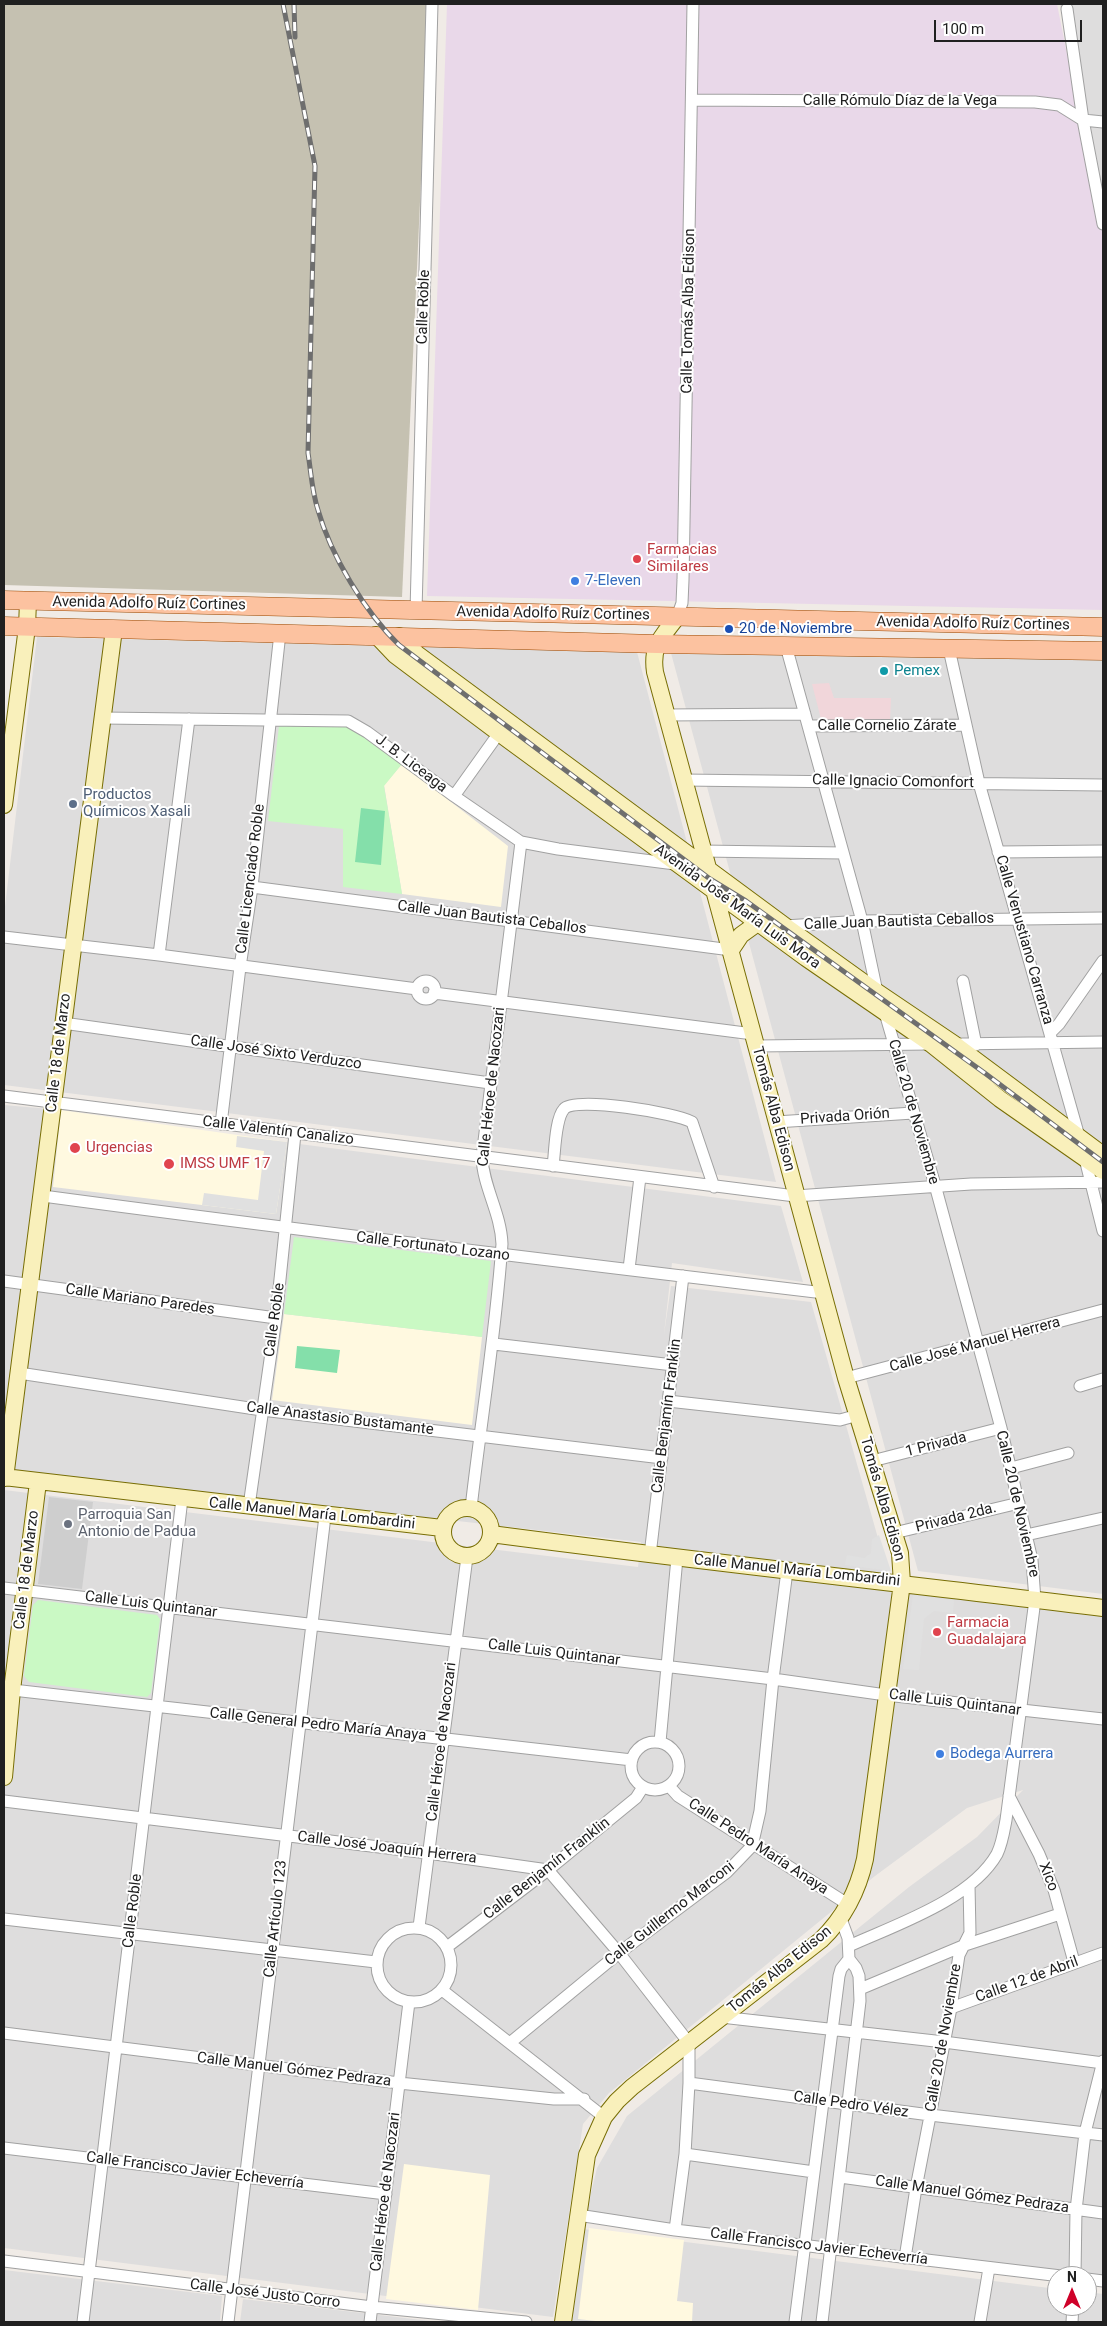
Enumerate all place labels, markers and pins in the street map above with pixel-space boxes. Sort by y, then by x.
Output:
place label: Farmacias Similares [647,541,717,576]
marker: Farmacias Similares [631,553,643,565]
place label: 7-Eleven [585,572,641,590]
marker: 7-Eleven [569,575,581,587]
place label: 20 de Noviembre [739,620,852,638]
marker: 20 de Noviembre [723,623,735,635]
place label: Pemex [894,662,940,680]
marker: Pemex [878,665,890,677]
place label: Productos Químicos Xasali [83,786,191,821]
marker: Productos Químicos Xasali [67,798,79,810]
place label: Urgencias [86,1139,153,1157]
marker: Urgencias [68,1141,82,1155]
place label: IMSS UMF 17 [180,1155,270,1173]
marker: IMSS UMF 17 [162,1157,176,1171]
place label: Parroquia San Antonio de Padua [78,1506,196,1541]
marker: Parroquia San Antonio de Padua [62,1518,74,1530]
place label: Farmacia Guadalajara [947,1614,1027,1649]
marker: Farmacia Guadalajara [931,1626,943,1638]
place label: Bodega Aurrera [950,1745,1054,1763]
marker: Bodega Aurrera [934,1748,946,1760]

